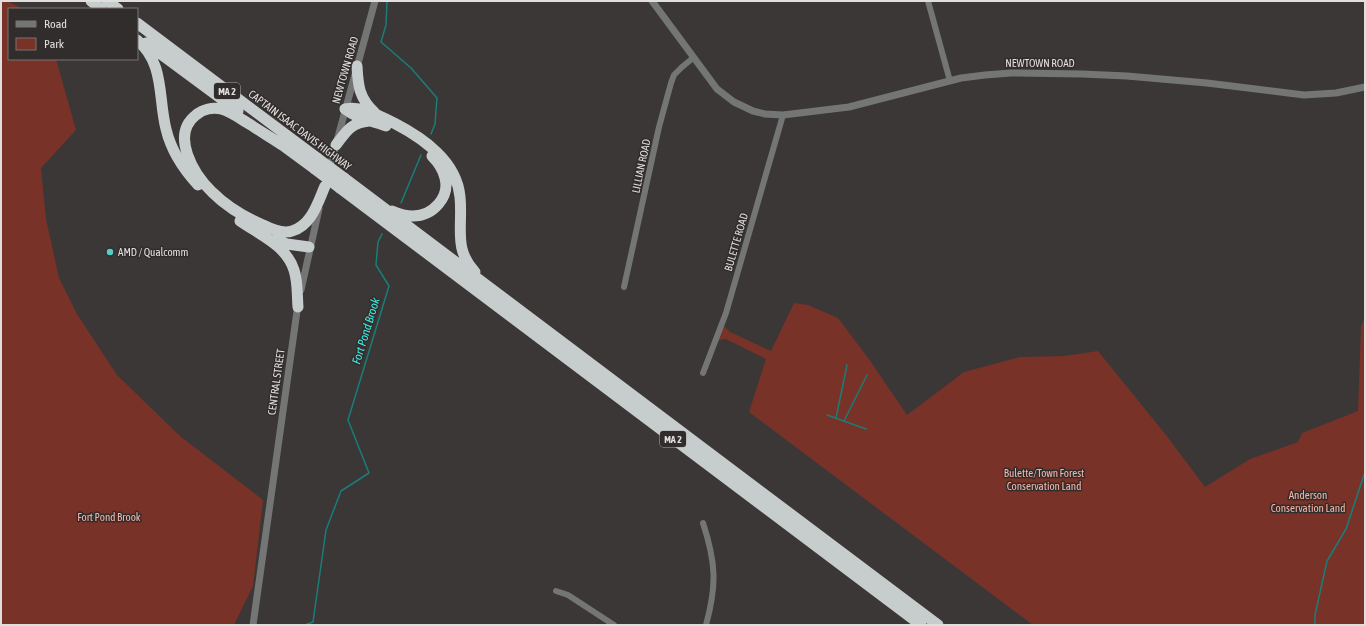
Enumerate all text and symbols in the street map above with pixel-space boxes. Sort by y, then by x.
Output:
legend [8,8,138,60]
text: Road [44,17,67,31]
street label: NEWTOWN ROAD [330,35,360,105]
text: Park [44,37,65,51]
street label: NEWTOWN ROAD [1005,57,1075,69]
road number: MA 2 [214,83,240,99]
street label: CAPTAIN ISAAC DAVIS HIGHWAY [246,87,354,173]
street label: LILLIAN ROAD [629,138,653,194]
street label: BULETTE ROAD [722,212,750,272]
place label: AMD / Qualcomm [118,246,188,258]
marker: AMD / Qualcomm [105,247,115,257]
water label: Fort Pond Brook [349,295,383,366]
street label: CENTRAL STREET [265,348,287,416]
road number: MA 2 [660,431,686,447]
park label: Bulette/Town Forest Conservation Land [1004,467,1084,492]
park label: Anderson Conservation Land [1271,489,1345,514]
park label: Fort Pond Brook [77,511,141,523]

